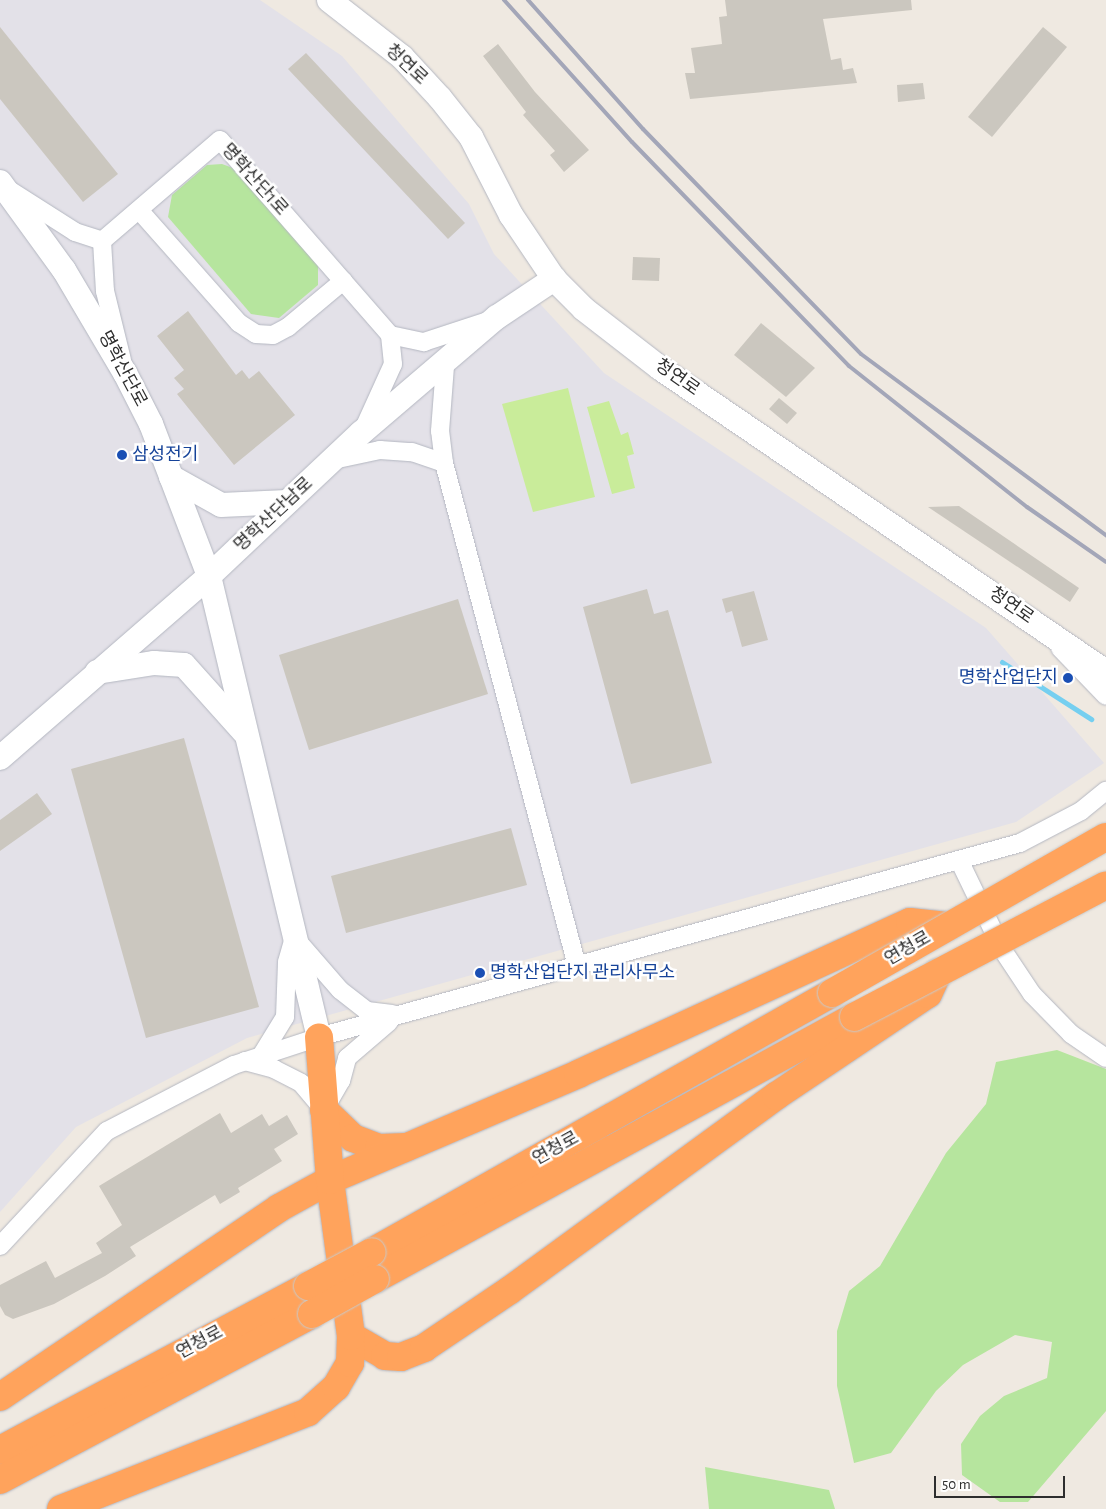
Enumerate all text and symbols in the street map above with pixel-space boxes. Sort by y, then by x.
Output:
street label: 청연로 [380,40,432,90]
street label: 명학산단1로 [216,140,292,220]
street label: 명학산단로 [93,327,151,411]
street label: 청연로 [650,355,704,401]
place label: 삼성전기 [132,444,198,466]
marker: 삼성전기 [116,449,128,461]
street label: 명학산단남로 [230,473,318,557]
street label: 청연로 [984,583,1038,629]
place label: 명학산업단지 [959,667,1058,689]
marker: 명학산업단지 [1062,672,1074,684]
street label: 연청로 [881,927,935,971]
place label: 명학산업단지 관리사무소 [490,962,675,984]
marker: 명학산업단지 관리사무소 [474,967,486,979]
street label: 연청로 [529,1128,583,1170]
street label: 연청로 [173,1322,227,1364]
scale bar [936,1466,1067,1498]
text: 50 m [942,1477,971,1492]

